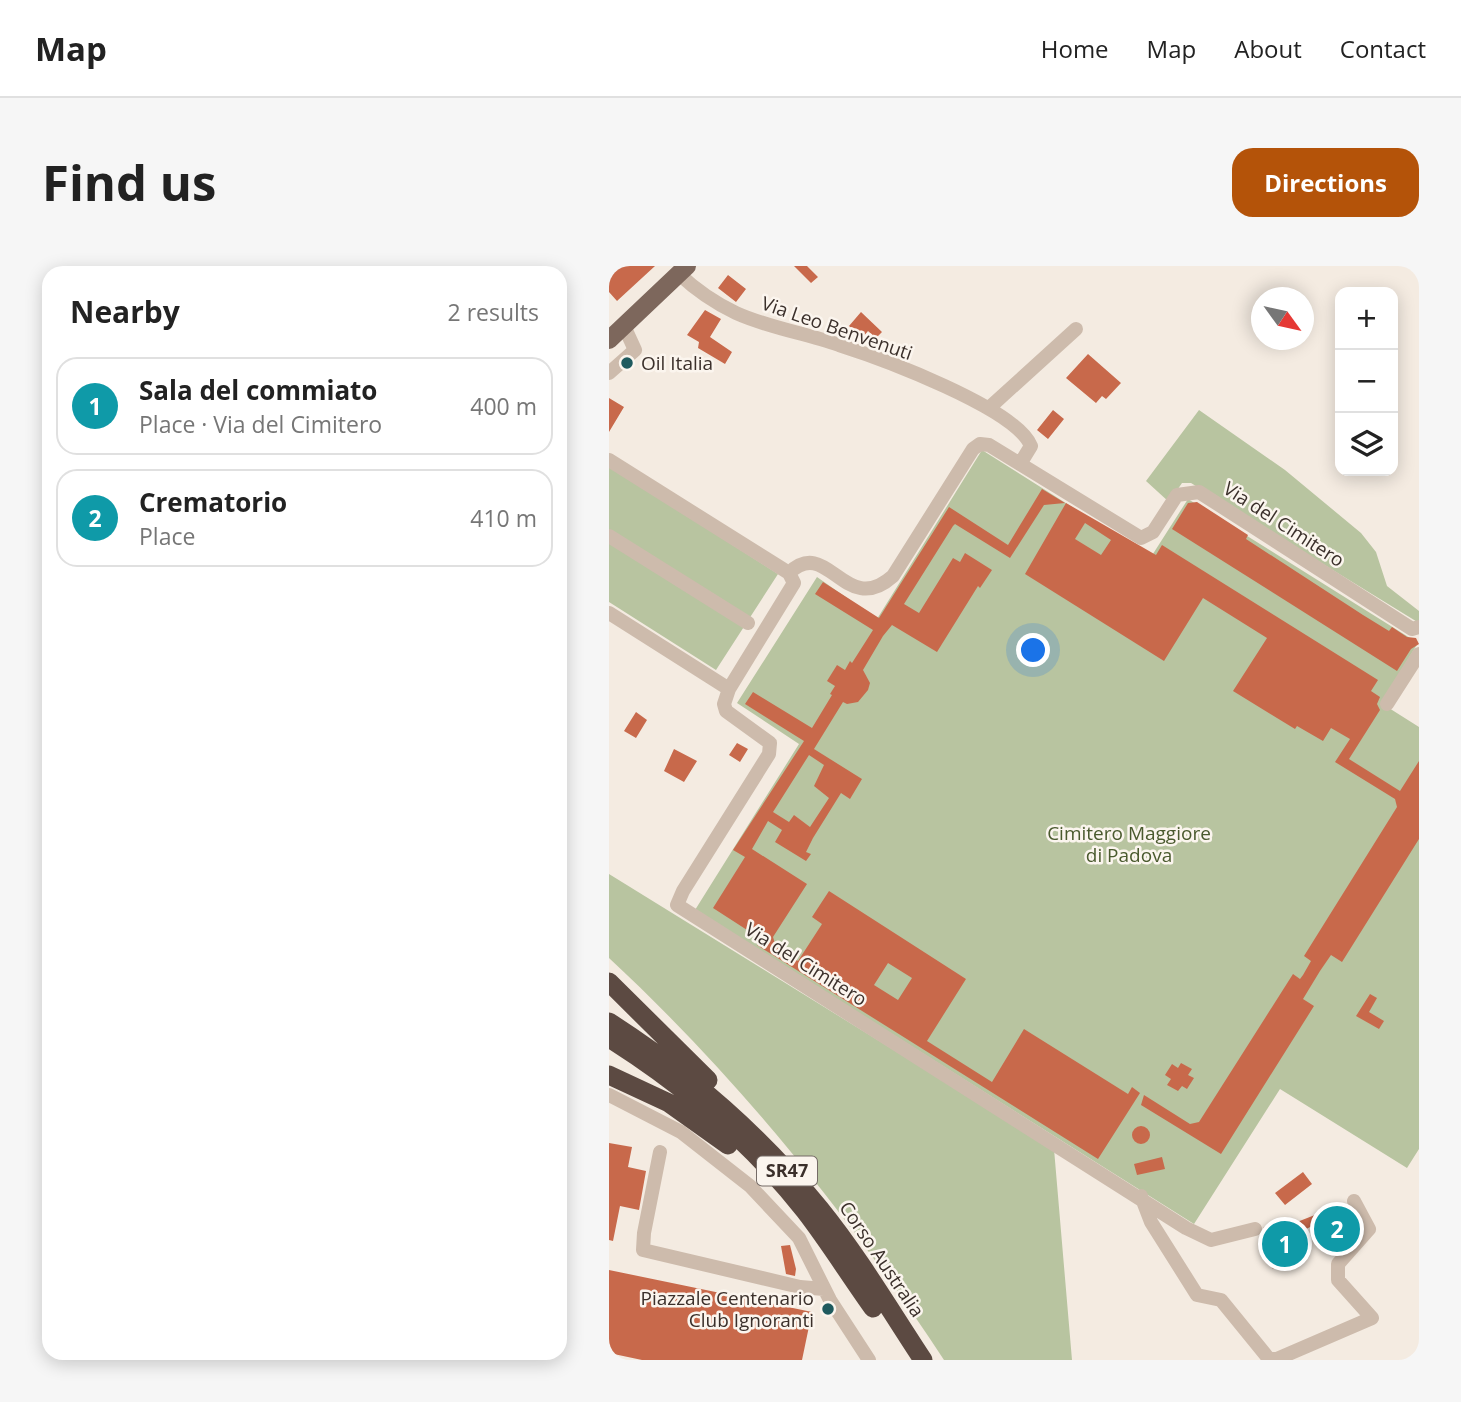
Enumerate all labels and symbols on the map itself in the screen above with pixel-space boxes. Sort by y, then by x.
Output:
north arrow [1251,287,1314,350]
street label: Via Leo Benvenuti [758,290,916,366]
place label: Oil Italia [641,350,713,376]
marker: Oil Italia [619,355,635,371]
street label: Via del Cimitero [1218,475,1350,573]
your location [1016,633,1050,667]
park label: Cimitero Maggiore di Padova [1047,820,1211,868]
street label: Via del Cimitero [740,916,872,1012]
road number: SR47 [757,1156,817,1186]
street label: Corso Australia [834,1196,930,1322]
pin: 2 [1314,1203,1360,1255]
pin: 1 [1262,1218,1308,1270]
place label: Piazzale Centenario Club Ignoranti [641,1285,814,1333]
marker: Piazzale Centenario Club Ignoranti [820,1301,836,1317]

